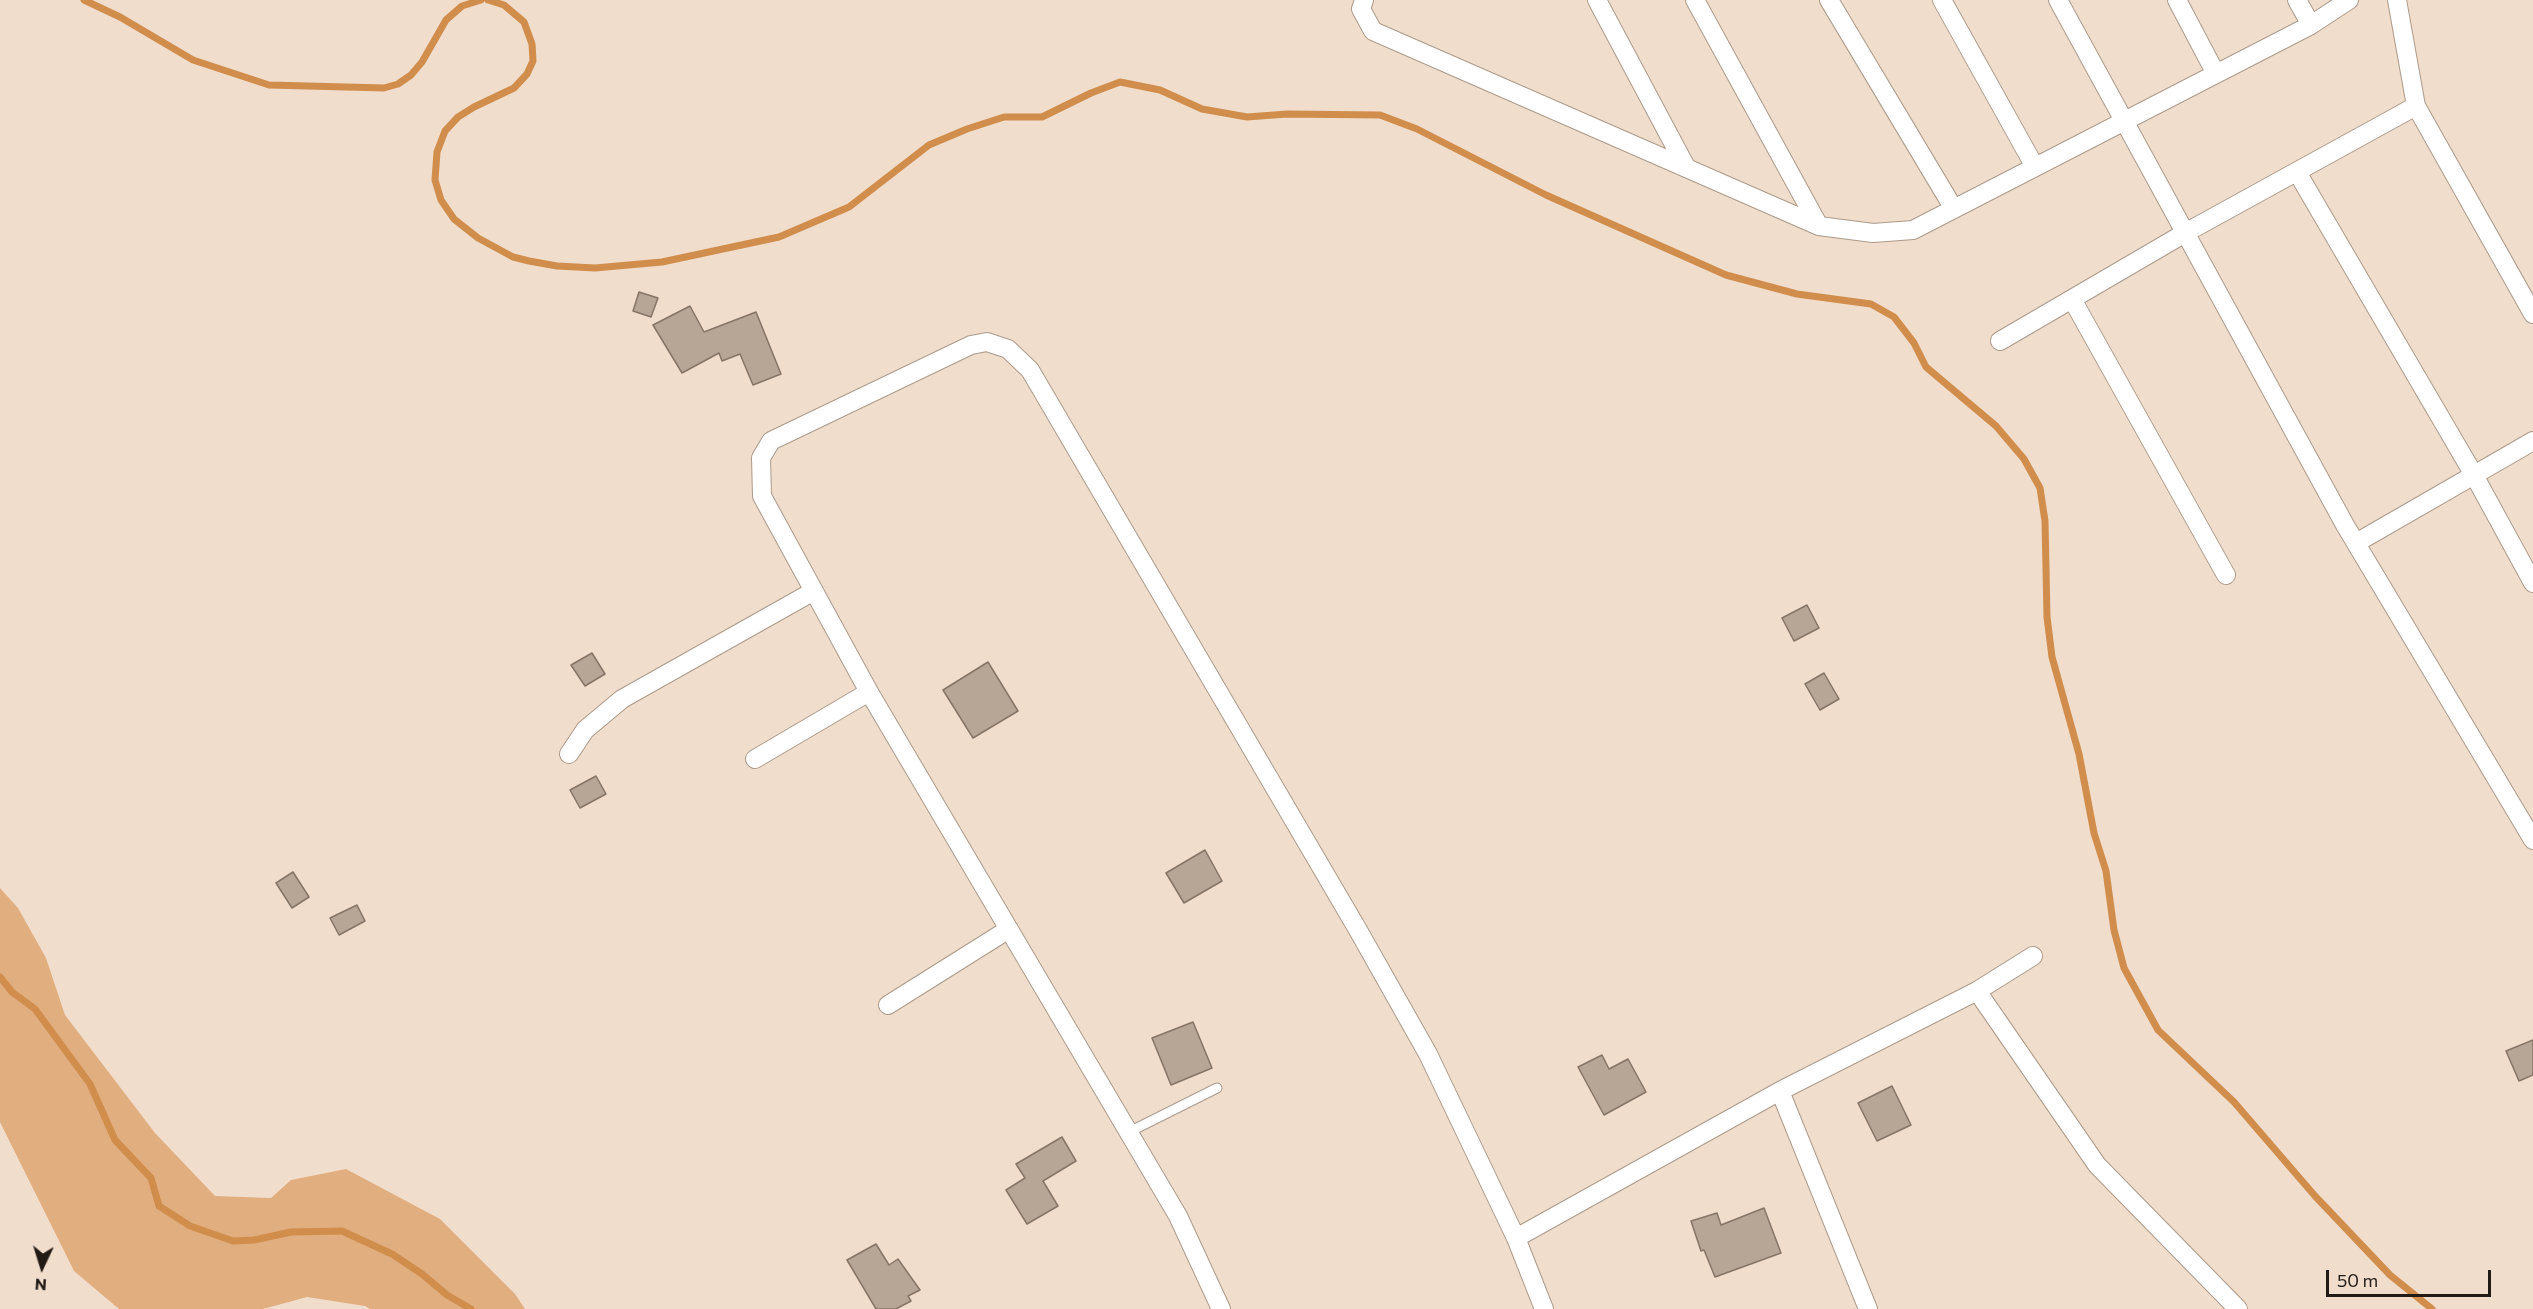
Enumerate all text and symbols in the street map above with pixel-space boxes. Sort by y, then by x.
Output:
north arrow [12,1237,72,1297]
scale bar [2329,1258,2494,1296]
text: 50 m [2337,1269,2378,1291]
text: N [34,1276,47,1295]

